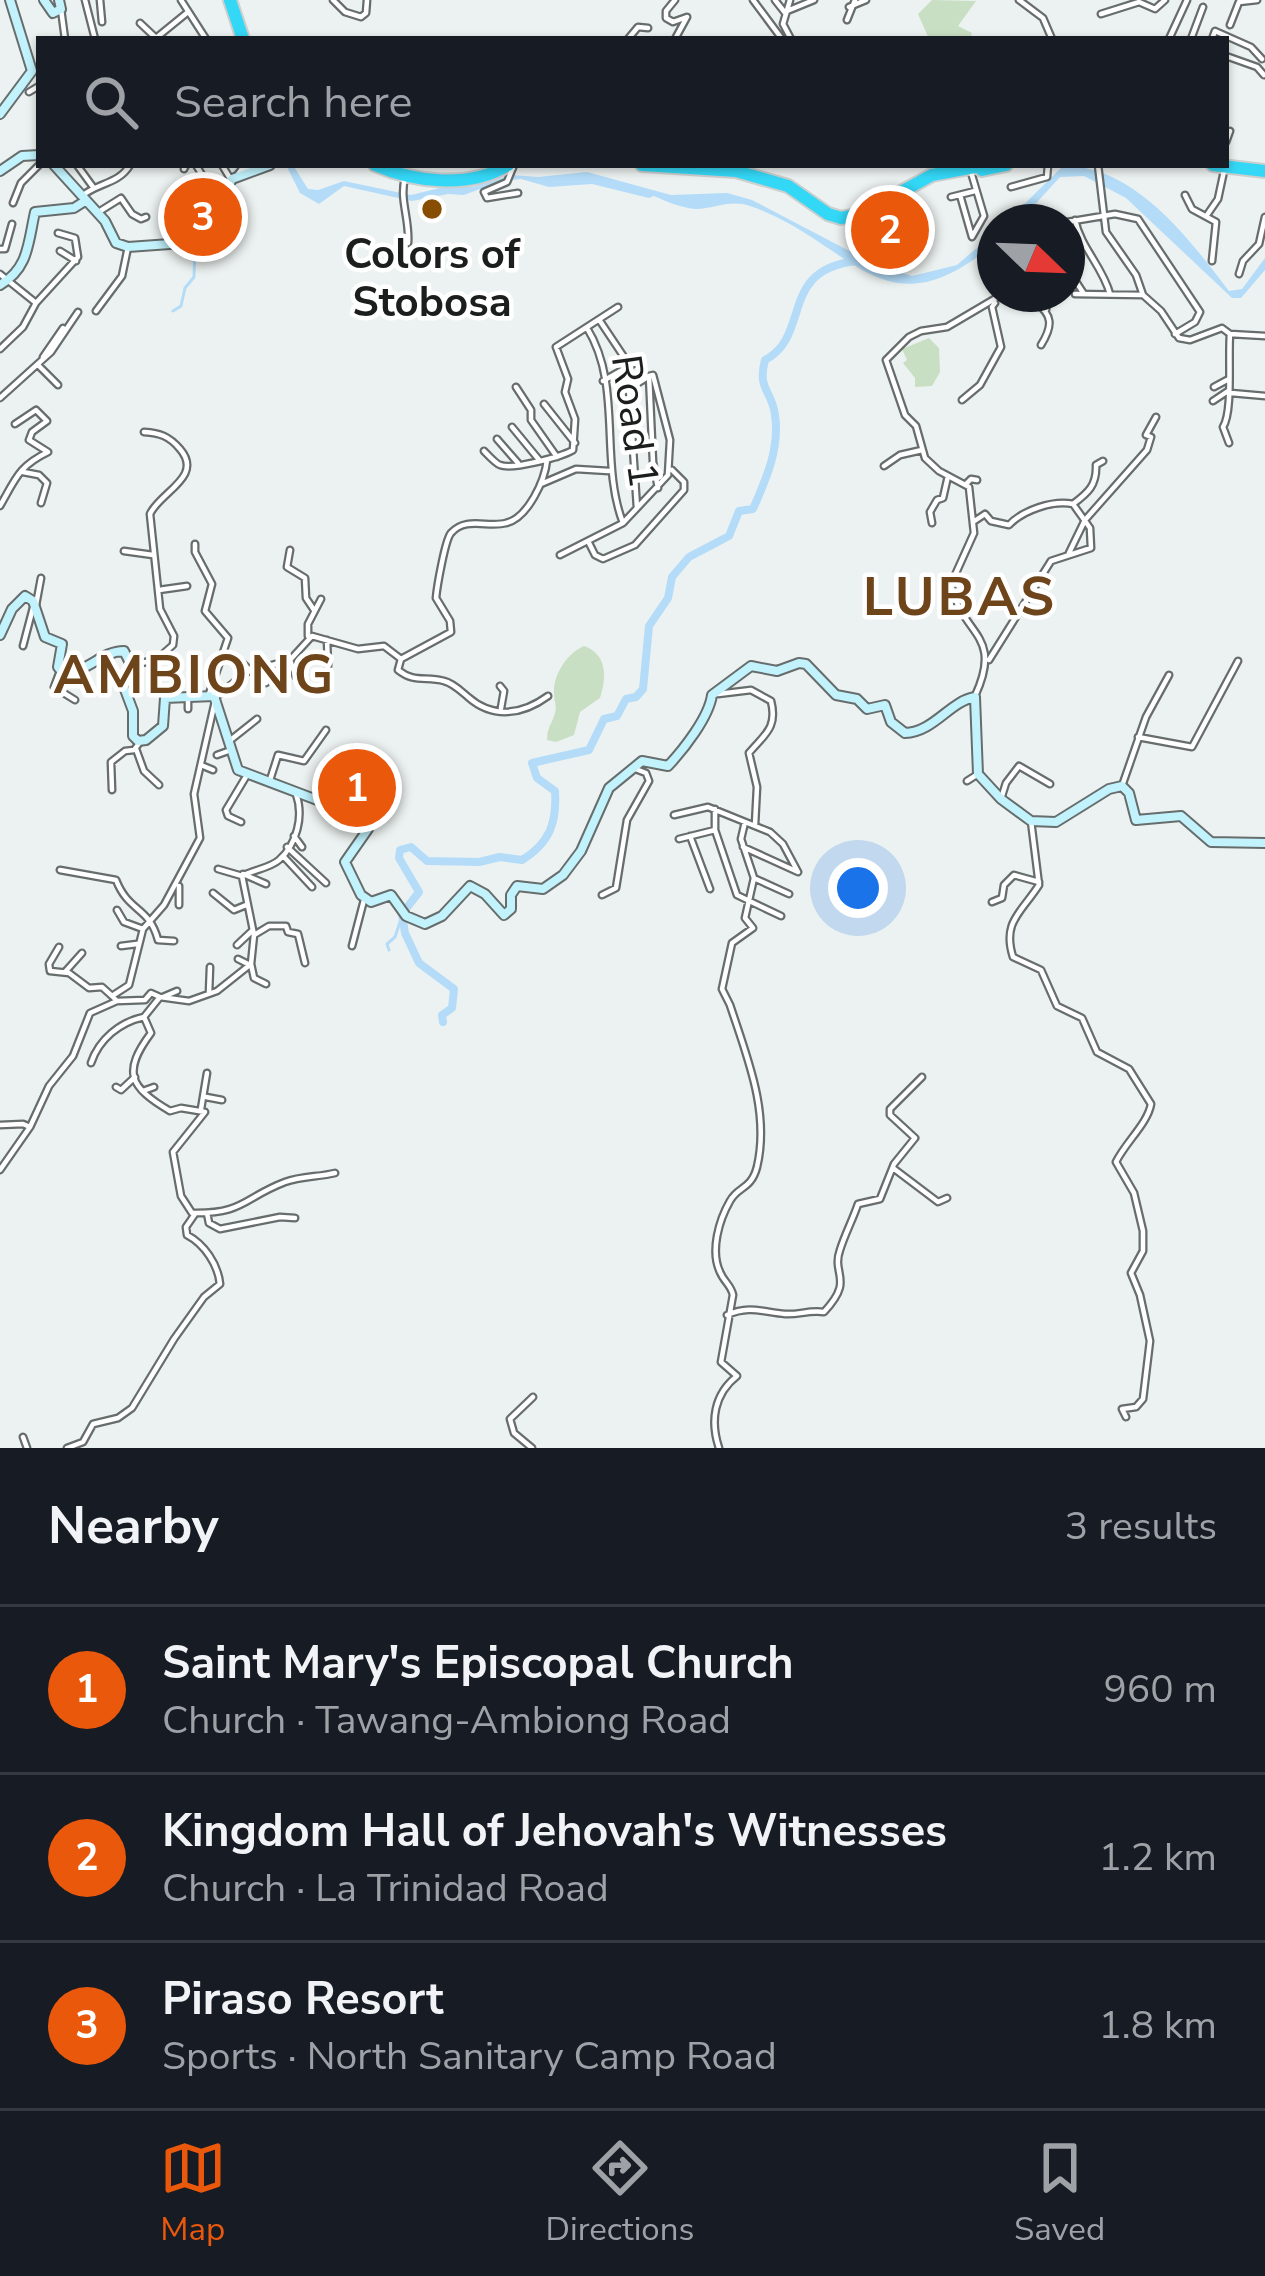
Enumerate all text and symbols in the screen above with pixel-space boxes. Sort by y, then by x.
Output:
search box [36,36,1229,168]
icon: search [78,69,144,135]
text: Search here [174,72,413,133]
pin: 3 [164,172,242,262]
pin: 2 [851,185,929,275]
marker: Colors of Stobosa [419,196,445,222]
north arrow [977,204,1085,312]
place label: Colors of Stobosa [344,226,521,331]
street label: Road 1 [597,351,672,491]
district label: LUBAS [863,560,1057,634]
district label: AMBIONG [54,638,336,712]
pin: 1 [318,743,396,833]
your location [828,858,888,918]
text: Nearby [48,1491,219,1561]
text: 3 results [1065,1500,1217,1553]
text: Saint Mary's Episcopal Church [162,1633,794,1694]
text: 1 [75,1663,99,1716]
text: 960 m [1103,1663,1217,1716]
text: Church · Tawang-Ambiong Road [162,1694,731,1747]
text: Kingdom Hall of Jehovah's Witnesses [162,1801,947,1862]
text: 2 [75,1831,99,1884]
text: 1.2 km [1098,1831,1217,1884]
text: Church · La Trinidad Road [162,1862,609,1915]
text: Piraso Resort [162,1969,444,2030]
text: 3 [75,1999,99,2052]
text: 1.8 km [1098,1999,1217,2052]
text: Sports · North Sanitary Camp Road [162,2030,777,2083]
tab: Map [160,2135,226,2252]
tab: Directions [546,2135,694,2252]
tab: Saved [1014,2135,1105,2252]

